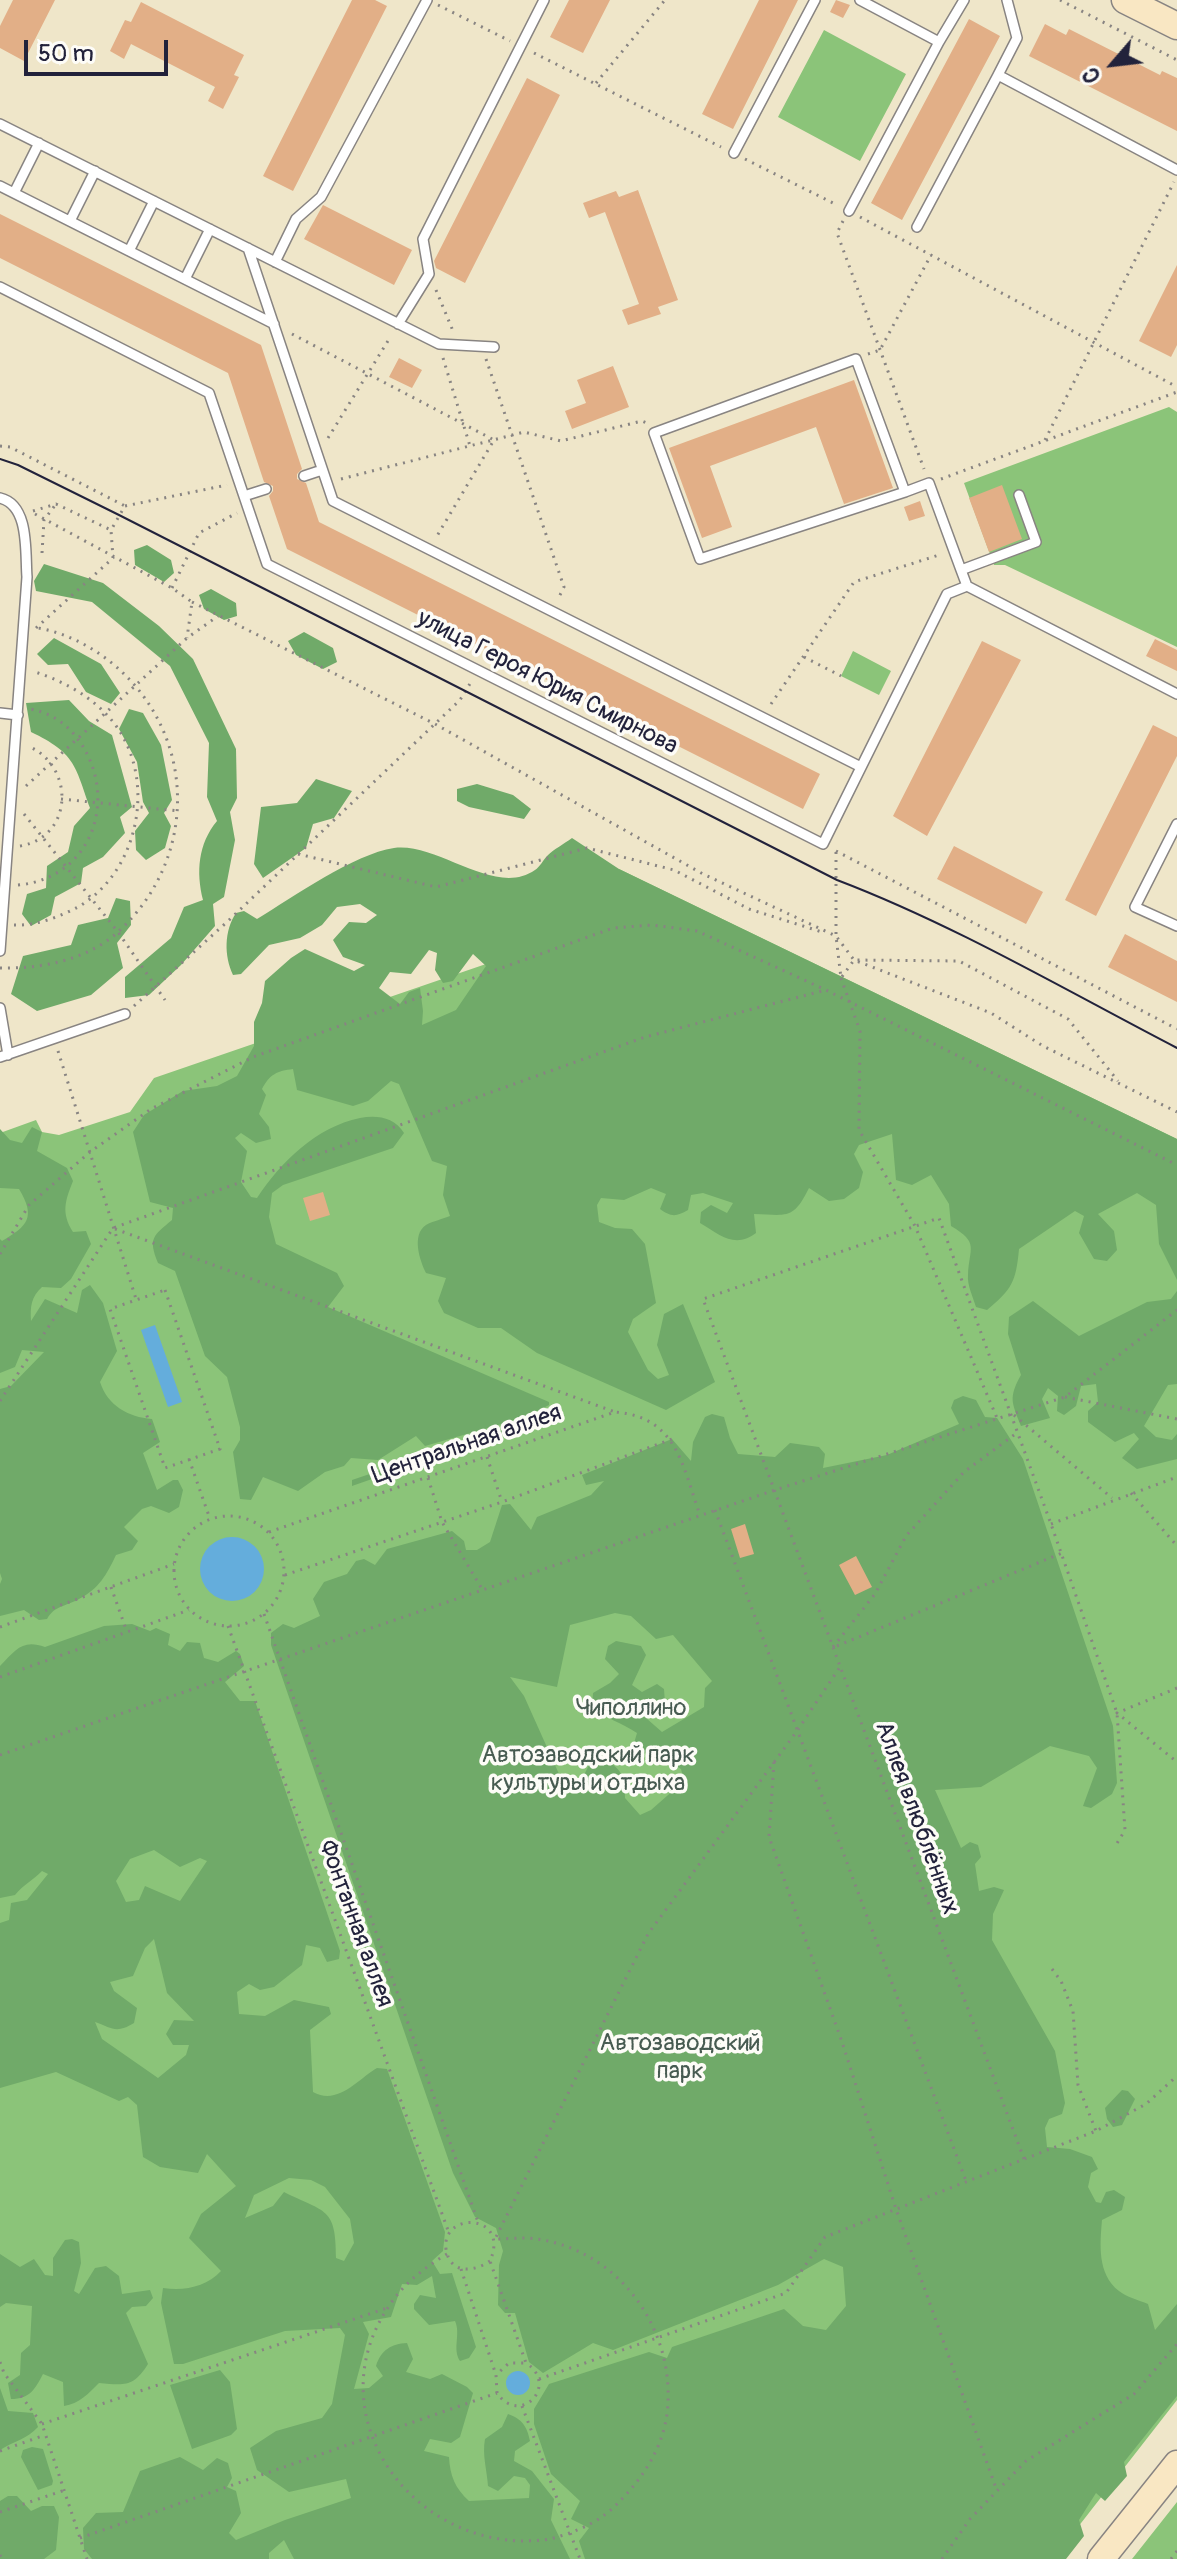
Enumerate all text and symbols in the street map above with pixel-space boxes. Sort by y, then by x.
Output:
scale bar [28,24,172,74]
north arrow [1073,24,1153,104]
text: 50 m [38,39,94,68]
text: С [1076,63,1107,88]
street label: улица Героя Юрия Смирнова [412,605,682,761]
street label: Центральная аллея [369,1399,565,1491]
park label: Чиполлино [576,1695,686,1723]
street label: Аллея влюблённых [868,1718,964,1918]
park label: Автозаводский парк культуры и отдыха [481,1742,695,1798]
street label: Фонтанная аллея [311,1837,399,2011]
park label: Автозаводский парк [600,2030,760,2086]

